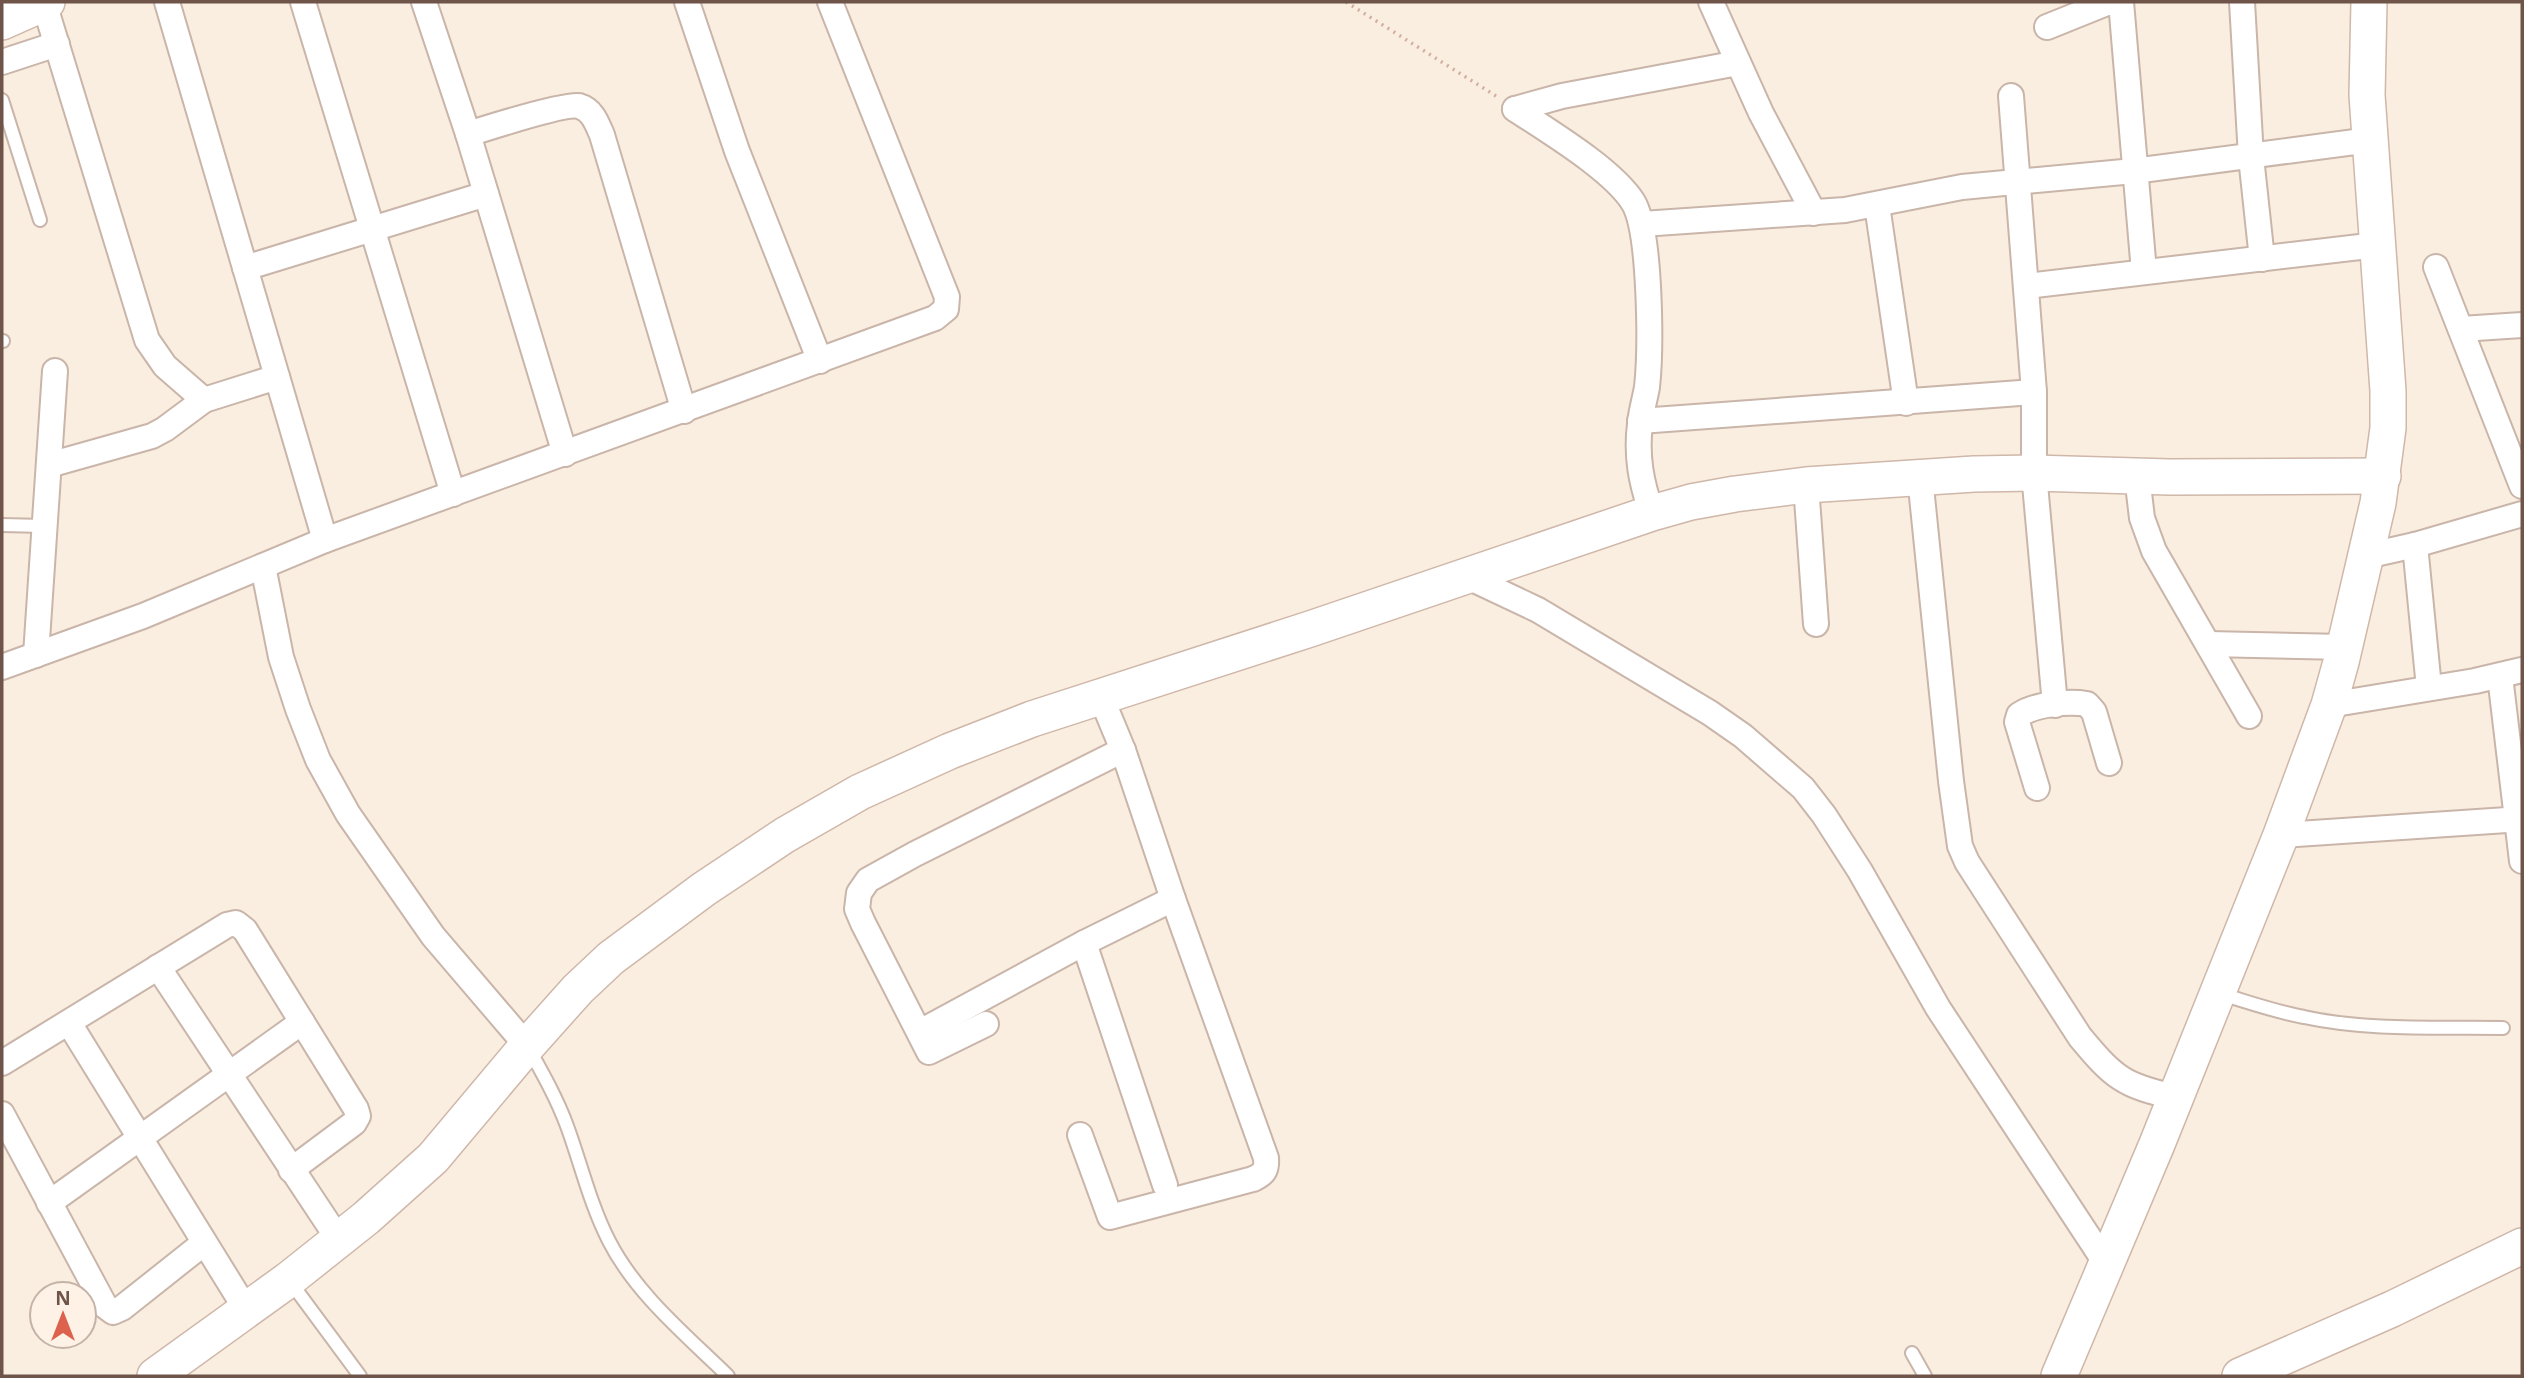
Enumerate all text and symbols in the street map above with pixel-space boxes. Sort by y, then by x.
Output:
north arrow [28,1280,98,1350]
text: N [55,1285,71,1311]

